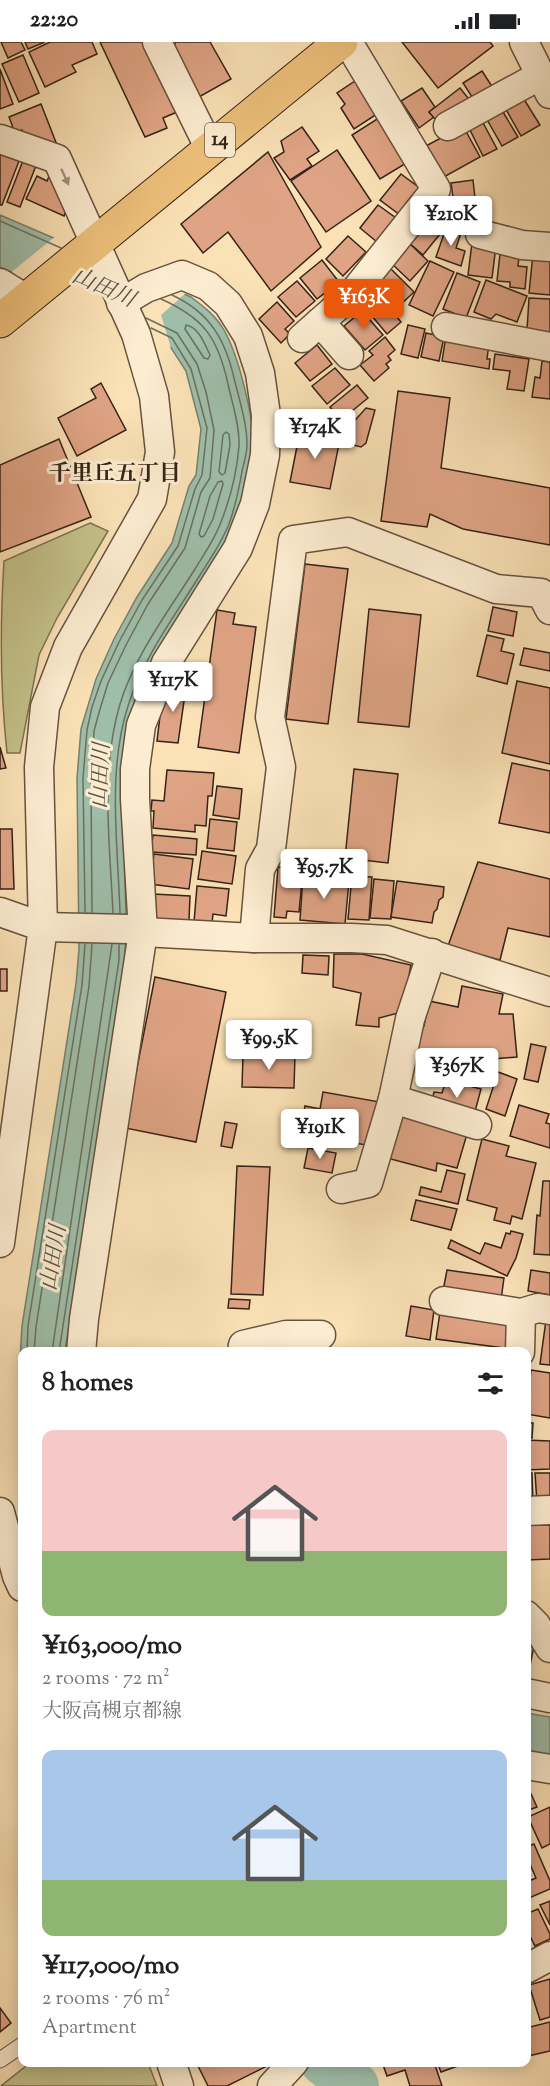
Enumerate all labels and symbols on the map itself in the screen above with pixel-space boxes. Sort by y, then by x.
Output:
road number: 14 [205,123,235,157]
one-way arrow [60,168,69,185]
pin: ¥210K [409,196,493,247]
water label: 山田川 [66,261,141,318]
pin: ¥163K [322,279,406,330]
pin: ¥174K [273,409,357,460]
district label: 千里丘五丁目 [49,459,181,491]
pin: ¥117K [131,662,215,713]
water label: 山田川 [84,740,120,810]
pin: ¥95.7K [275,849,373,900]
pin: ¥99.5K [220,1020,318,1071]
pin: ¥367K [415,1048,499,1099]
pin: ¥191K [278,1109,362,1160]
water label: 山田川 [34,1221,76,1293]

